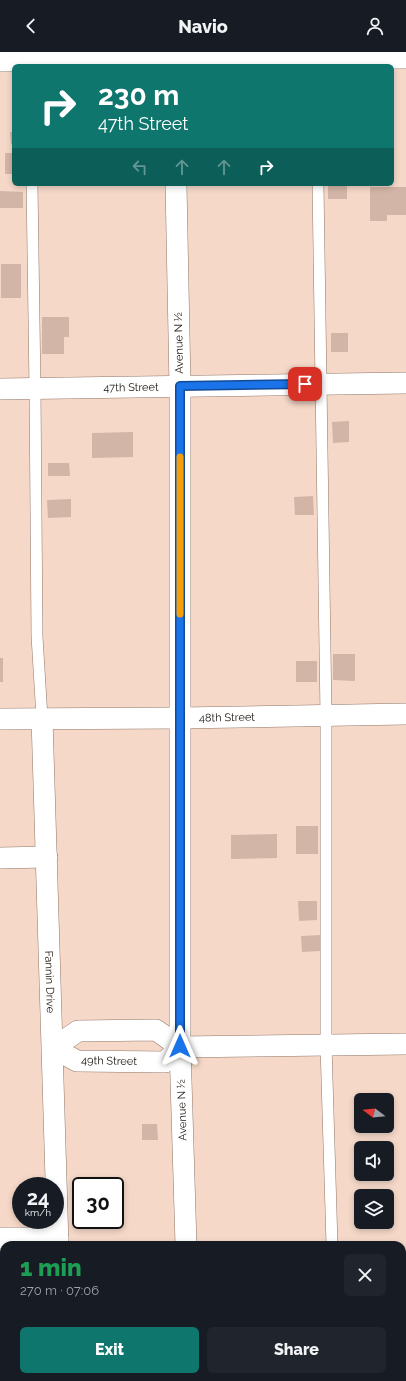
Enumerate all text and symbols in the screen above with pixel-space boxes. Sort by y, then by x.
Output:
icon: back [20,15,42,37]
icon: person [364,15,386,37]
text: Navio [178,16,228,37]
text: 230 m [98,79,179,112]
icon: right [32,80,84,132]
text: 47th Street [98,113,188,134]
icon: left [129,156,151,178]
icon: ahead [171,156,193,178]
icon: ahead [213,156,235,178]
icon: right [255,156,277,178]
street label: Avenue N ½ [172,312,186,374]
pin [288,367,322,401]
icon: arrive [294,373,316,395]
street label: 47th Street [103,380,159,394]
street label: 48th Street [199,710,255,724]
street label: Fannin Drive [43,950,57,1014]
position arrow [159,1025,201,1067]
street label: 49th Street [81,1054,137,1068]
street label: Avenue N ½ [174,1079,190,1141]
north arrow [354,1093,394,1133]
map controls [354,1093,394,1229]
button: sound [354,1141,394,1181]
speed limit sign: 30 [72,1177,124,1229]
text: 24 [27,1186,49,1210]
button: layers [354,1189,394,1229]
text: km/h [25,1207,51,1218]
text: 1 min [20,1253,82,1282]
button: close [344,1254,386,1296]
text: 270 m · 07:06 [20,1283,99,1298]
button: Exit [20,1327,199,1373]
button: Share [207,1327,386,1373]

